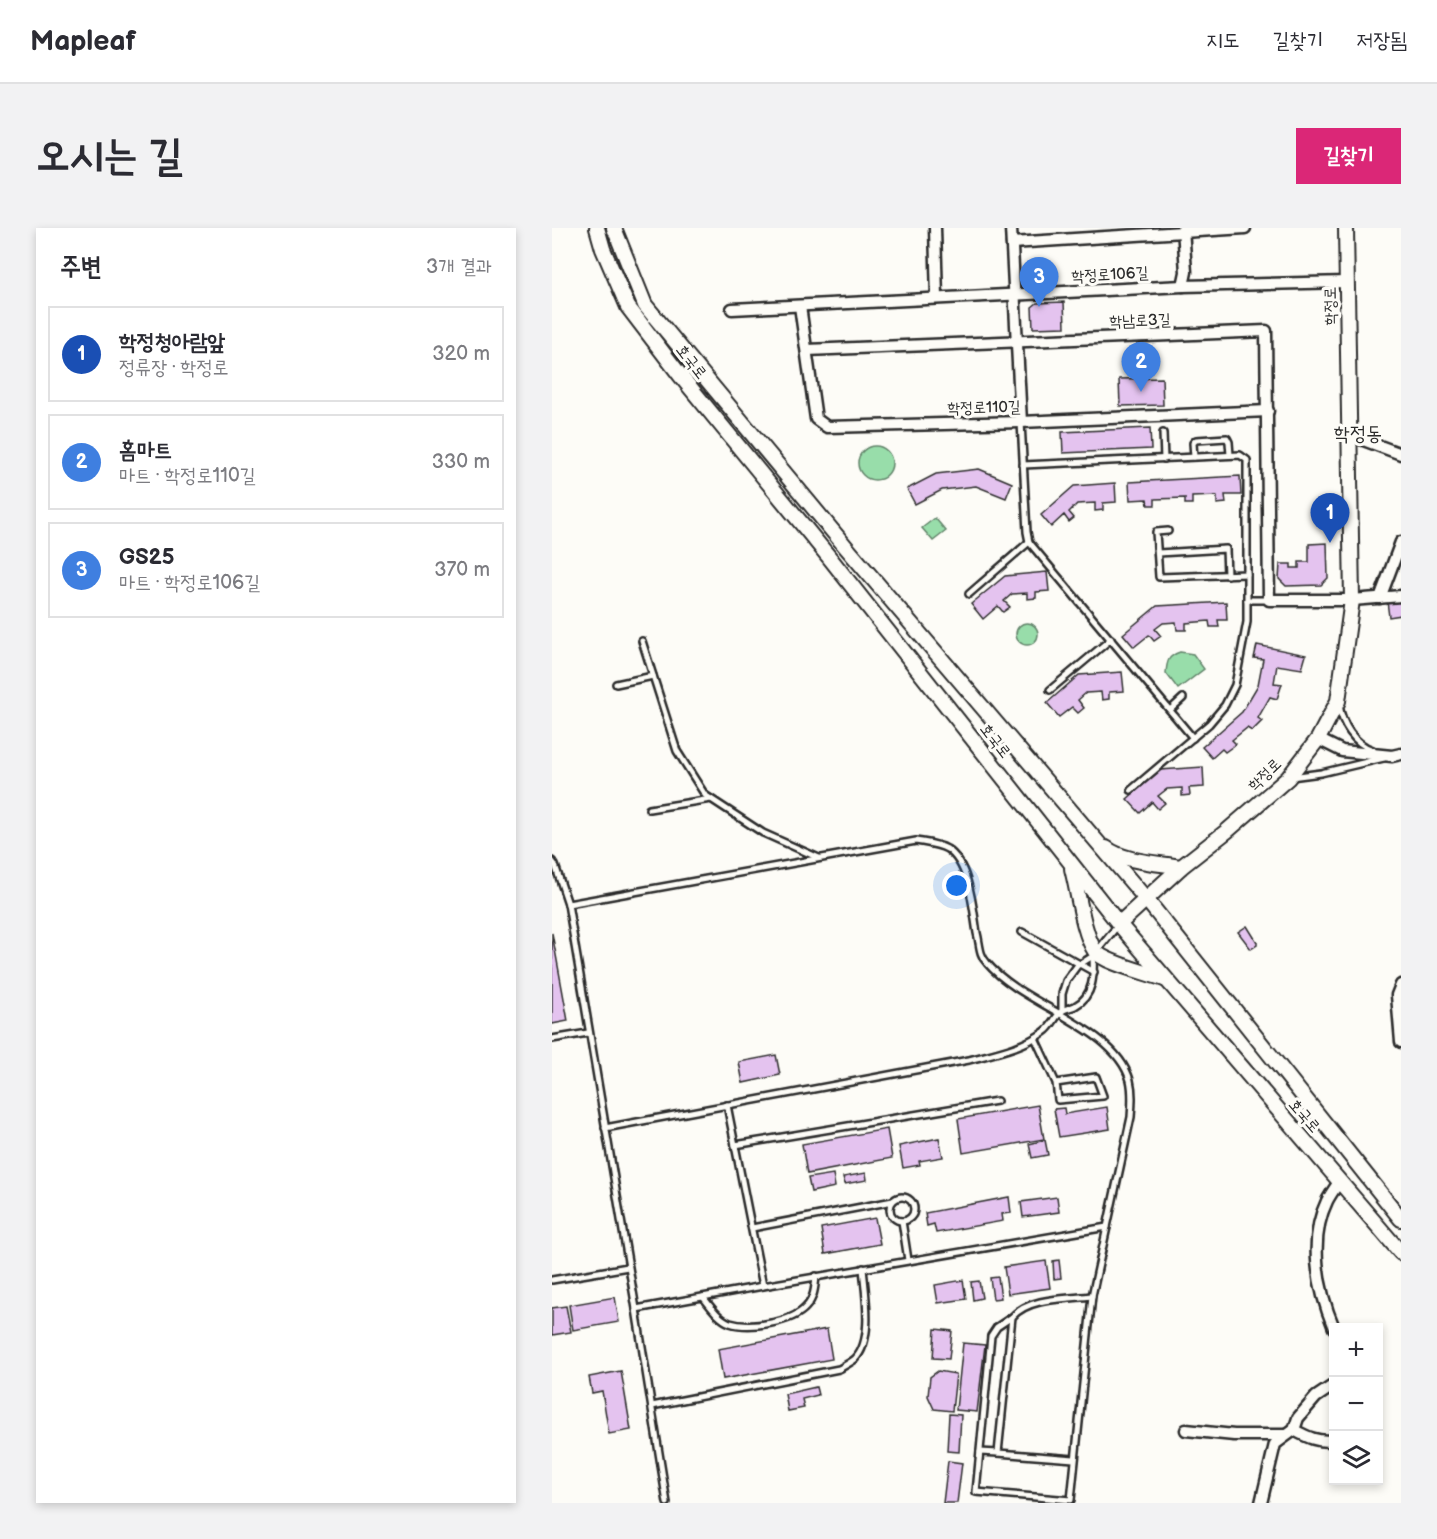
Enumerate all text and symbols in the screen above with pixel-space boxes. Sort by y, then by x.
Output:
text: Mapleaf [30,25,136,58]
text: 지도 [1206,28,1240,53]
text: 길찾기 [1273,28,1323,53]
text: 저장됨 [1356,28,1407,53]
button: 길찾기 [1296,128,1401,184]
text: 오시는 길 [36,131,183,182]
text: 주변 [60,252,102,283]
text: 3개 결과 [426,255,492,279]
pin: 3 [1020,257,1058,307]
street label: 학정로106길 [1071,263,1149,286]
street label: 학정로 [1321,287,1341,325]
street label: 학남로3길 [1109,310,1171,332]
text: 학정청아람앞 [119,329,225,356]
street label: 호국로 [672,341,710,383]
text: 1 [77,342,86,366]
text: 320 m [432,342,490,366]
pin: 2 [1122,342,1160,392]
text: 정류장 · 학정로 [119,356,229,380]
street label: 학정로110길 [947,398,1021,418]
district label: 학정동 [1334,422,1382,446]
text: 홈마트 [119,437,172,464]
text: 2 [76,450,87,474]
text: 330 m [432,450,490,474]
text: 마트 · 학정로110길 [119,464,256,488]
pin: 1 [1310,494,1350,543]
text: GS25 [119,544,174,571]
text: 3 [76,558,87,582]
text: 370 m [434,558,490,582]
text: 마트 · 학정로106길 [119,571,260,595]
street label: 호국로 [976,720,1014,762]
street label: 학정로 [1245,755,1285,795]
your location [942,871,971,900]
street label: 호국로 [1284,1095,1324,1137]
map controls [1329,1323,1383,1485]
button: + [1329,1323,1383,1377]
button: − [1329,1377,1383,1431]
button: layers [1329,1431,1383,1485]

